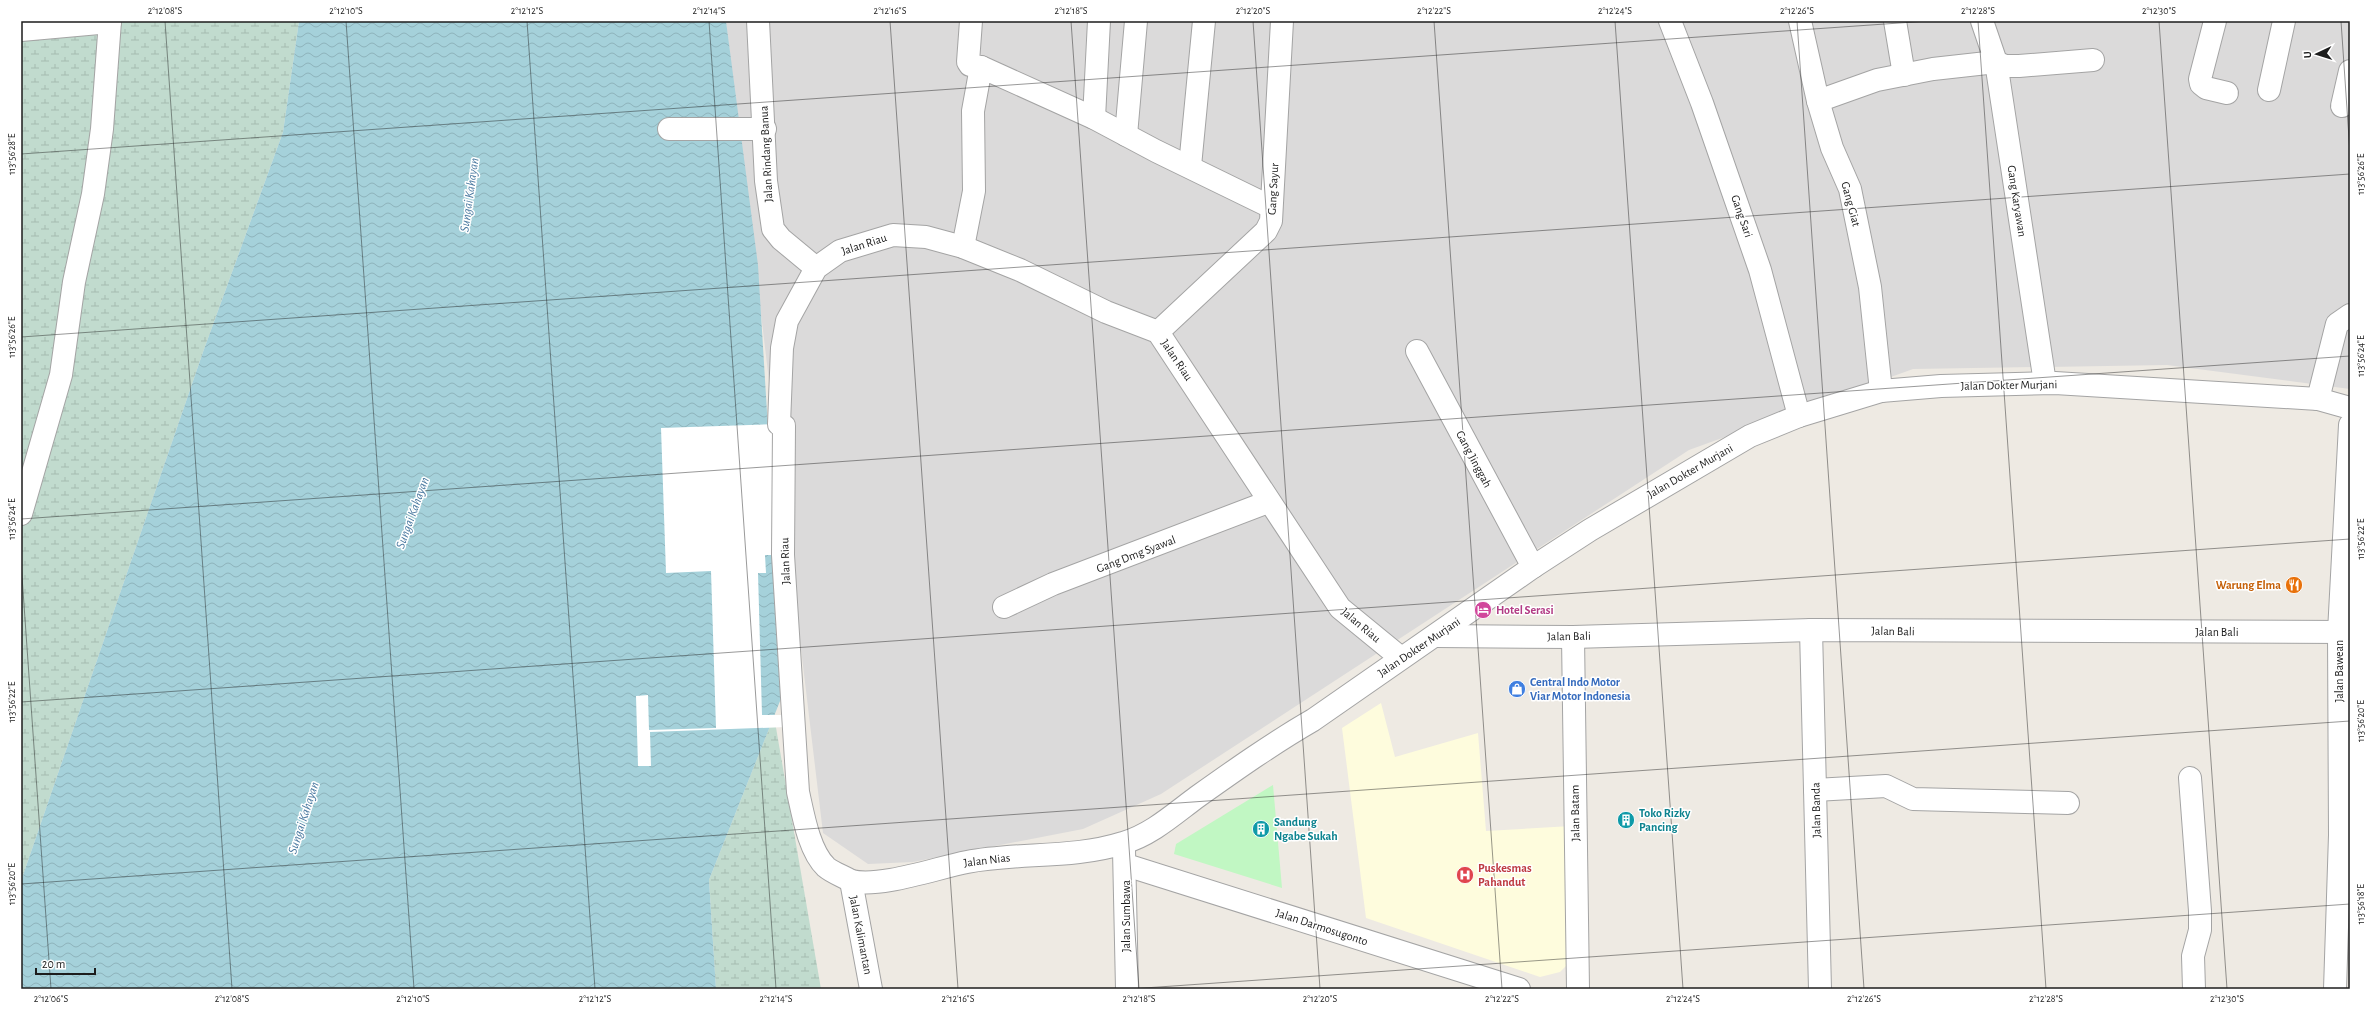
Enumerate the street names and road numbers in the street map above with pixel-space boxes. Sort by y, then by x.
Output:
street label: Jalan Rindang Banua [757,105,775,203]
street label: Gang Sayur [1266,162,1281,216]
street label: Gang Karyawan [2004,164,2029,238]
street label: Gang Giat [1839,180,1863,228]
street label: Gang Sari [1729,193,1755,239]
street label: Jalan Riau [840,231,888,257]
street label: Jalan Riau [1159,337,1195,383]
street label: Jalan Dokter Murjani [1961,378,2057,393]
street label: Gang Jinggah [1454,429,1494,489]
street label: Jalan Dokter Murjani [1645,442,1735,501]
street label: Gang Dmg Syawal [1095,533,1178,576]
street label: Jalan Riau [778,537,792,585]
street label: Jalan Riau [1339,605,1383,645]
street label: Jalan Dokter Murjani [1376,615,1463,680]
street label: Jalan Bali [1871,625,1915,637]
street label: Jalan Bali [2195,626,2239,638]
street label: Jalan Bali [1547,630,1591,642]
street label: Jalan Bawean [2333,640,2345,702]
street label: Jalan Banda [1810,782,1822,838]
street label: Jalan Batam [1569,785,1581,841]
street label: Jalan Nias [963,851,1011,869]
street label: Jalan Sumbawa [1120,880,1132,952]
street label: Jalan Kalimantan [847,895,875,975]
street label: Jalan Darmosugonto [1274,906,1370,948]

